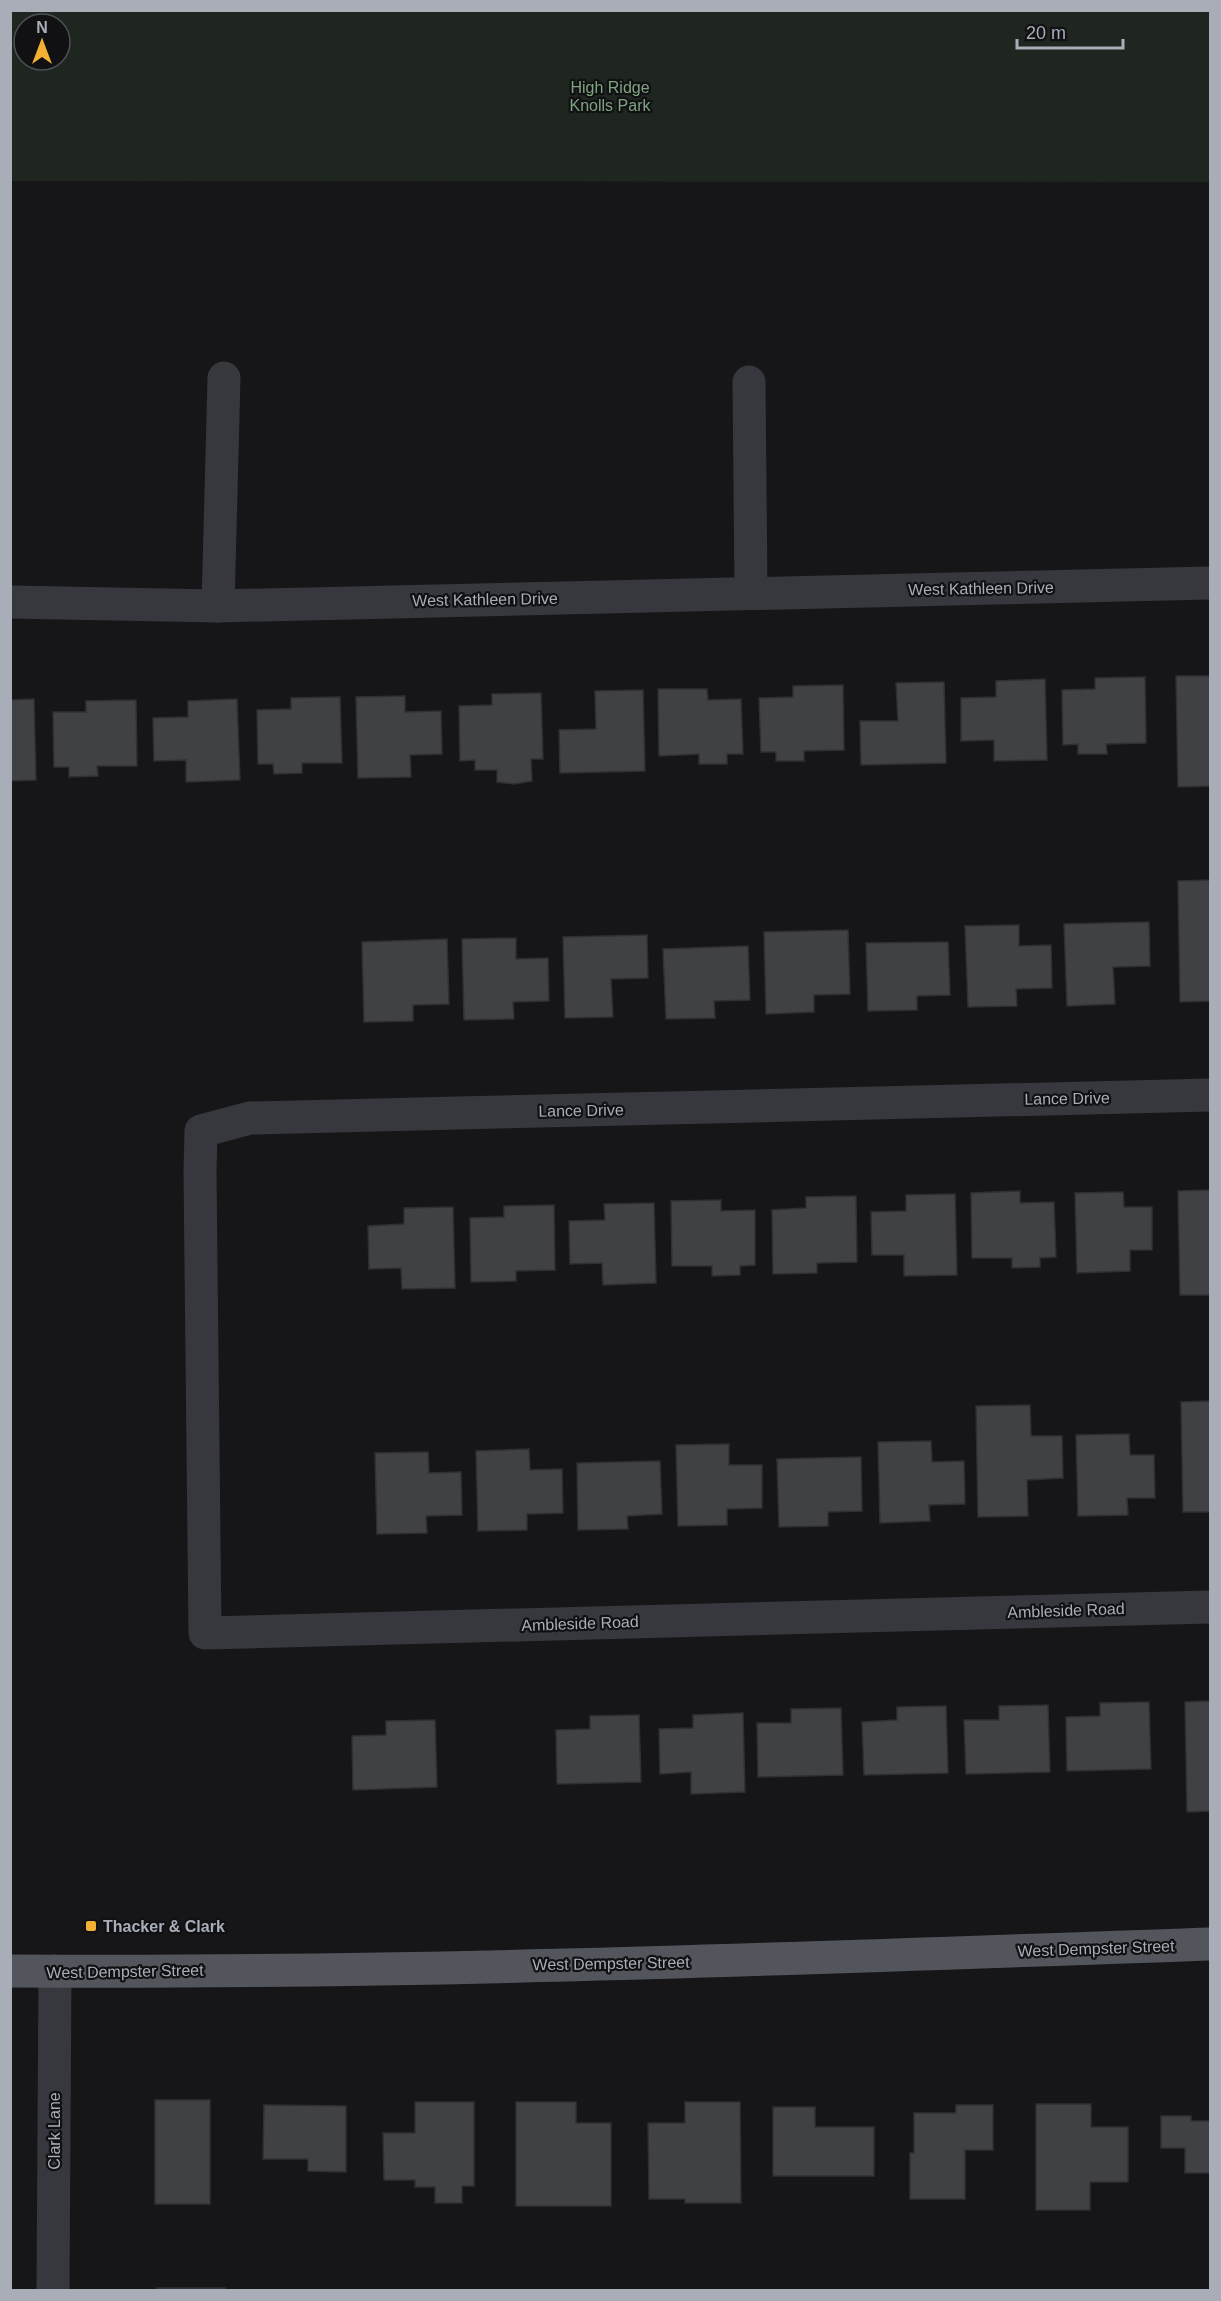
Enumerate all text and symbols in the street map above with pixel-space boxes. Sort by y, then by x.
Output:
north arrow [12,12,72,72]
scale bar [1017,12,1124,50]
text: N [36,19,48,36]
text: 20 m [1026,23,1066,43]
park label: High Ridge Knolls Park [570,79,651,114]
street label: West Kathleen Drive [908,579,1054,598]
street label: West Kathleen Drive [412,590,558,609]
street label: Lance Drive [1024,1089,1110,1108]
street label: Lance Drive [538,1101,624,1120]
street label: Ambleside Road [1007,1600,1125,1621]
street label: Ambleside Road [521,1613,639,1634]
place label: Thacker & Clark [103,1918,225,1935]
marker: Thacker & Clark [84,1919,98,1933]
street label: West Dempster Street [1017,1937,1175,1960]
street label: West Dempster Street [532,1954,690,1973]
street label: West Dempster Street [46,1962,204,1981]
street label: Clark Lane [46,2092,63,2170]

